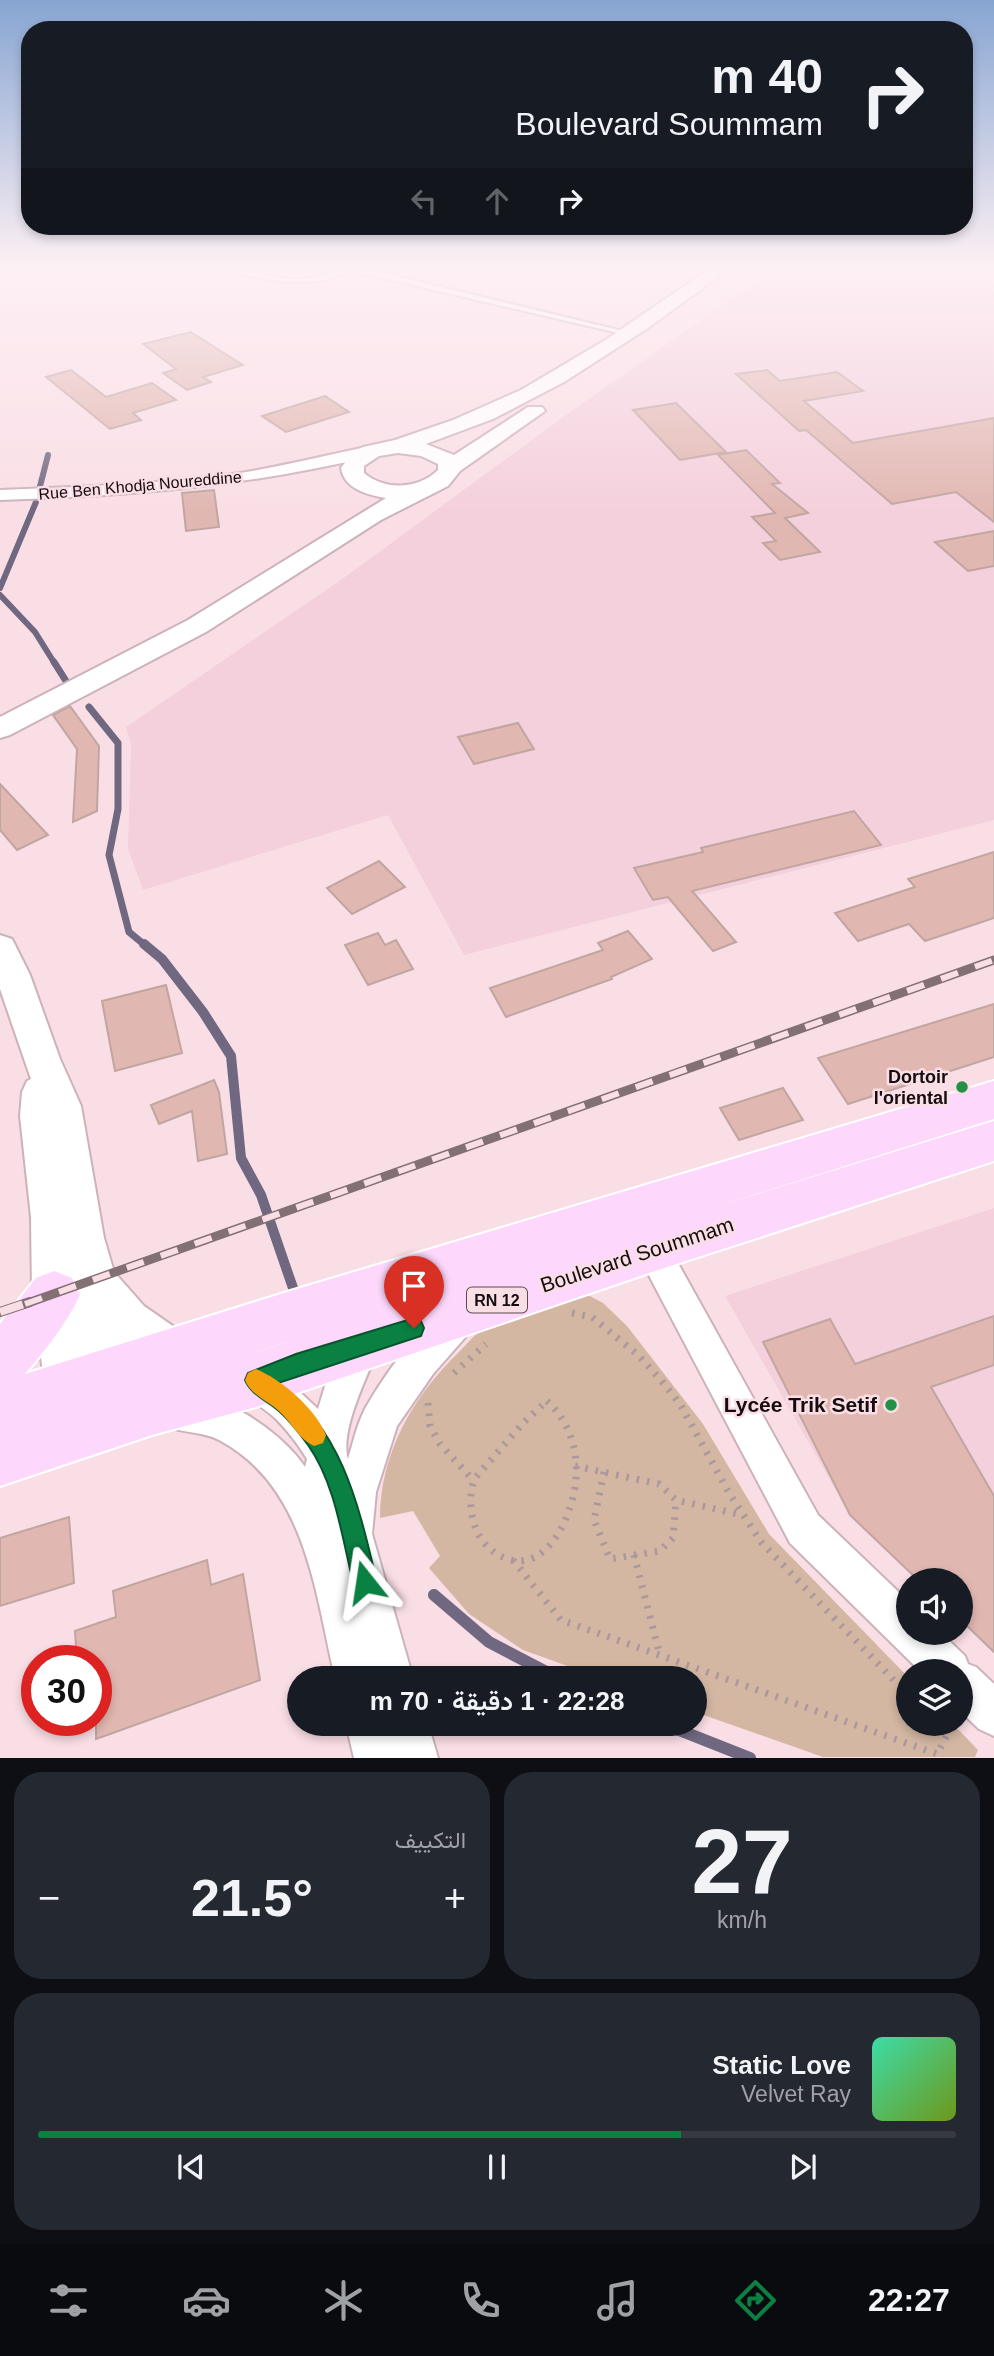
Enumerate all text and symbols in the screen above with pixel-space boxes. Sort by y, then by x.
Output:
text: 40 m [711,49,823,103]
icon: right [847,49,938,140]
text: Boulevard Soummam [515,106,823,142]
icon: left [405,182,443,220]
icon: ahead [478,182,516,220]
icon: right [551,182,589,220]
street label: Rue Ben Khodja Noureddine [38,468,242,503]
place label: Dortoir l'oriental [874,1067,948,1108]
marker: Dortoir l'oriental [954,1079,970,1095]
street label: Boulevard Soummam [537,1212,736,1297]
pin [384,1256,444,1328]
icon: arrive [395,1267,433,1305]
road number: RN 12 [467,1288,527,1312]
place label: Lycée Trik Setif [724,1393,878,1416]
marker: Lycée Trik Setif [883,1397,899,1413]
position arrow [328,1545,402,1619]
map controls [896,1568,973,1736]
button: sound [896,1568,973,1645]
speed limit sign: 30 [21,1645,112,1736]
button: layers [896,1659,973,1736]
text: 22:28 · 1 دقيقة · 70 m [370,1686,624,1716]
text: 27 [691,1811,793,1912]
text: التكييف [395,1827,466,1853]
text: 21.5° [191,1869,313,1927]
text: − [38,1877,60,1919]
text: + [444,1877,466,1919]
text: km/h [717,1907,767,1933]
text: Static Love [712,2050,851,2080]
text: Velvet Ray [741,2081,851,2107]
icon: previous [172,2148,210,2186]
icon: pause [478,2148,516,2186]
icon: next [784,2148,822,2186]
icon: filters [44,2276,93,2325]
icon: car [182,2276,231,2325]
icon: climate [319,2276,368,2325]
icon: phone [456,2276,505,2325]
icon: music [593,2276,642,2325]
icon: directions [731,2276,780,2325]
text: 22:27 [868,2282,950,2318]

